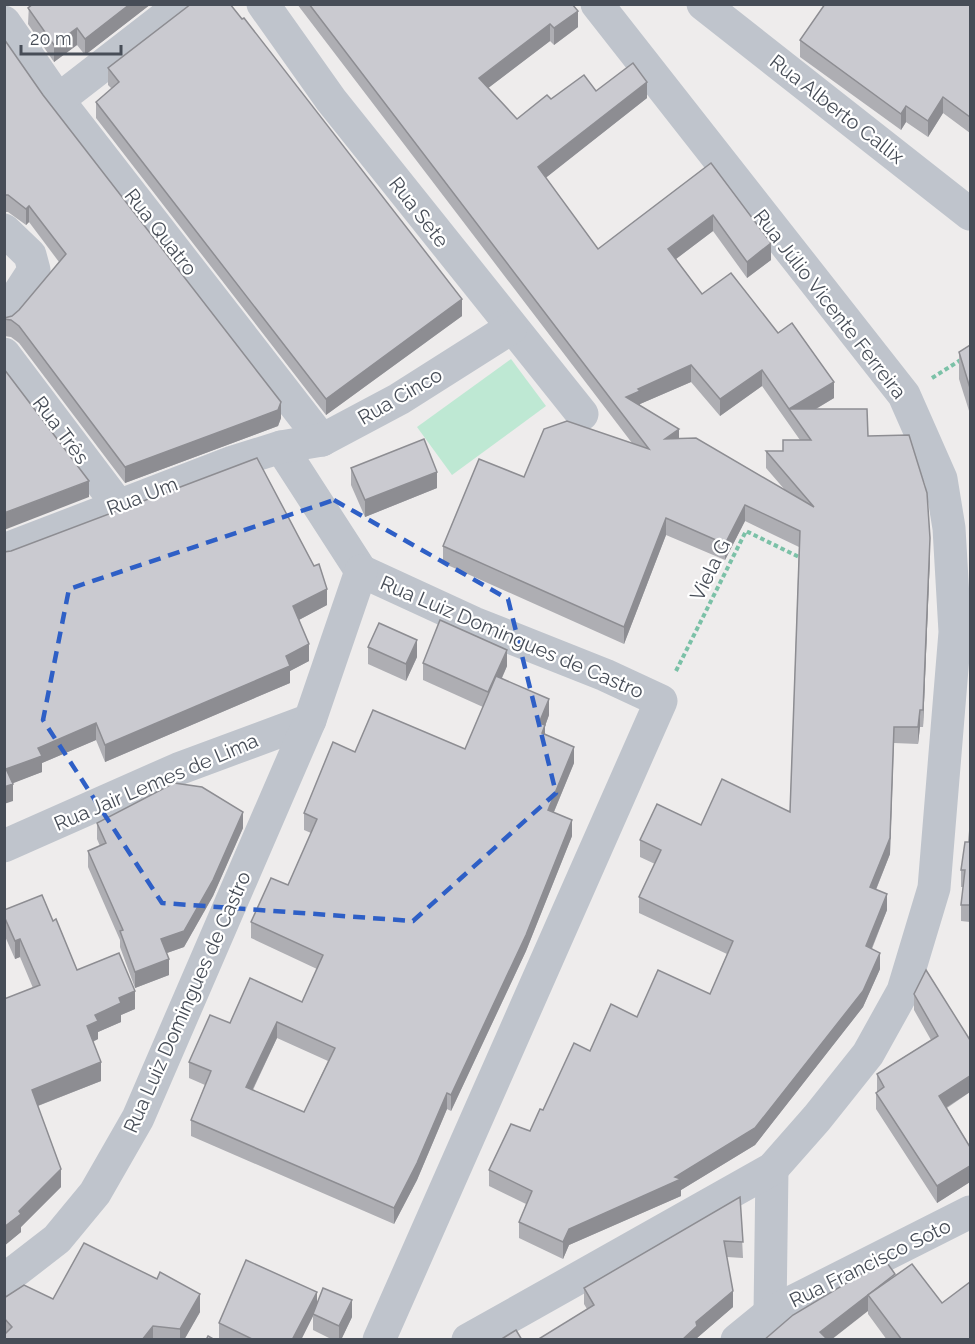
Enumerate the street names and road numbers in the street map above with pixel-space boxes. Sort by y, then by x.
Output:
street label: Rua Alberto Callix [765,49,909,169]
street label: Rua Sete [384,172,454,252]
street label: Rua Quatro [120,184,202,280]
street label: Rua Júlio Vicente Ferreira [749,204,911,404]
street label: Rua Cinco [354,362,446,430]
street label: Rua Três [28,391,94,469]
street label: Rua Um [103,472,181,520]
street label: Viela G [685,535,735,605]
street label: Rua Luiz Domingues de Castro [377,571,647,704]
street label: Rua Jair Lemes de Lima [50,728,262,836]
street label: Rua Luiz Domingues de Castro [118,867,256,1137]
street label: Rua Francisco Soto [785,1213,955,1312]

